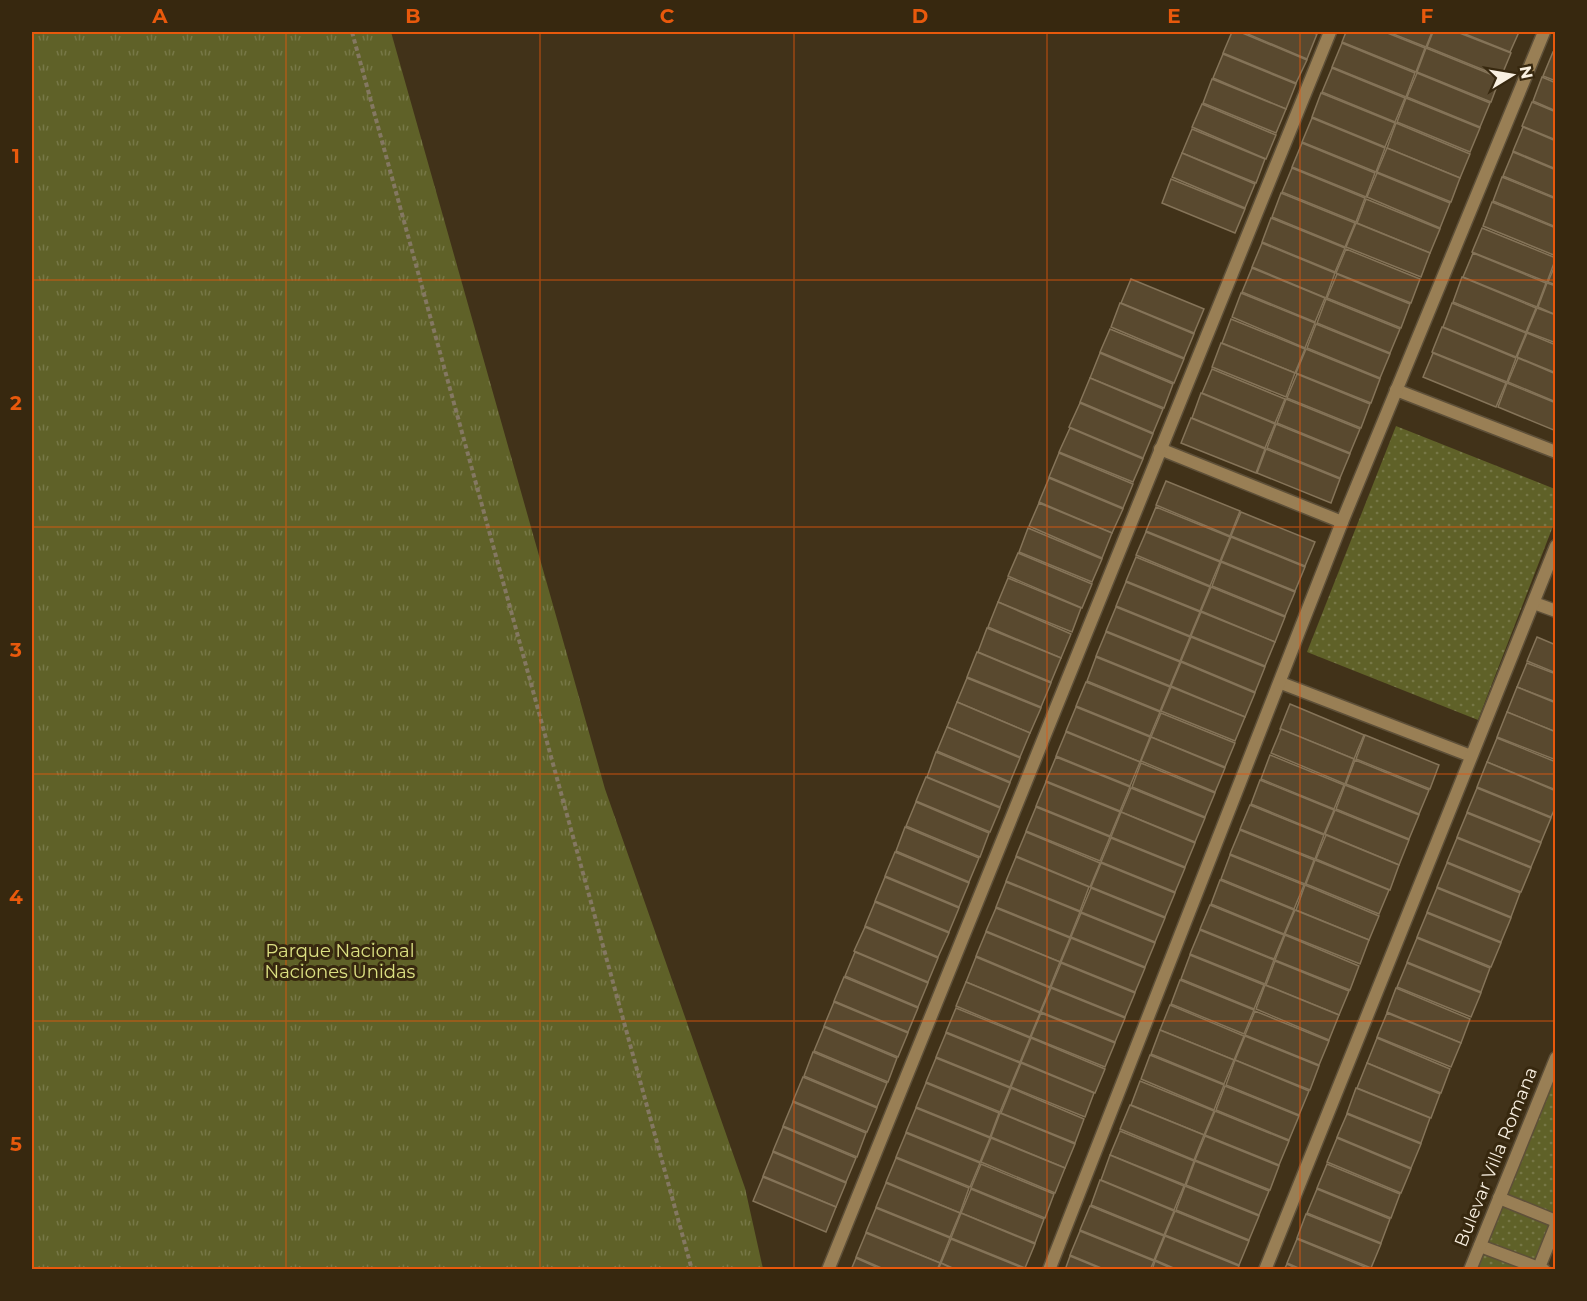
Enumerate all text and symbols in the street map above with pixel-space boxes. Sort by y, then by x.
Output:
text: A [151,4,168,28]
text: B [405,4,421,28]
text: C [660,4,675,28]
text: D [912,4,928,28]
text: E [1167,4,1181,28]
text: F [1421,4,1434,28]
north arrow [1482,45,1542,105]
text: N [1516,64,1537,80]
text: 1 [12,144,20,168]
text: 2 [10,391,22,415]
text: 3 [9,638,22,662]
text: 4 [9,885,23,909]
park label: Parque Nacional Naciones Unidas [265,940,416,983]
street label: Bulevar Villa Romana [1450,1064,1542,1250]
text: 5 [10,1132,22,1156]

